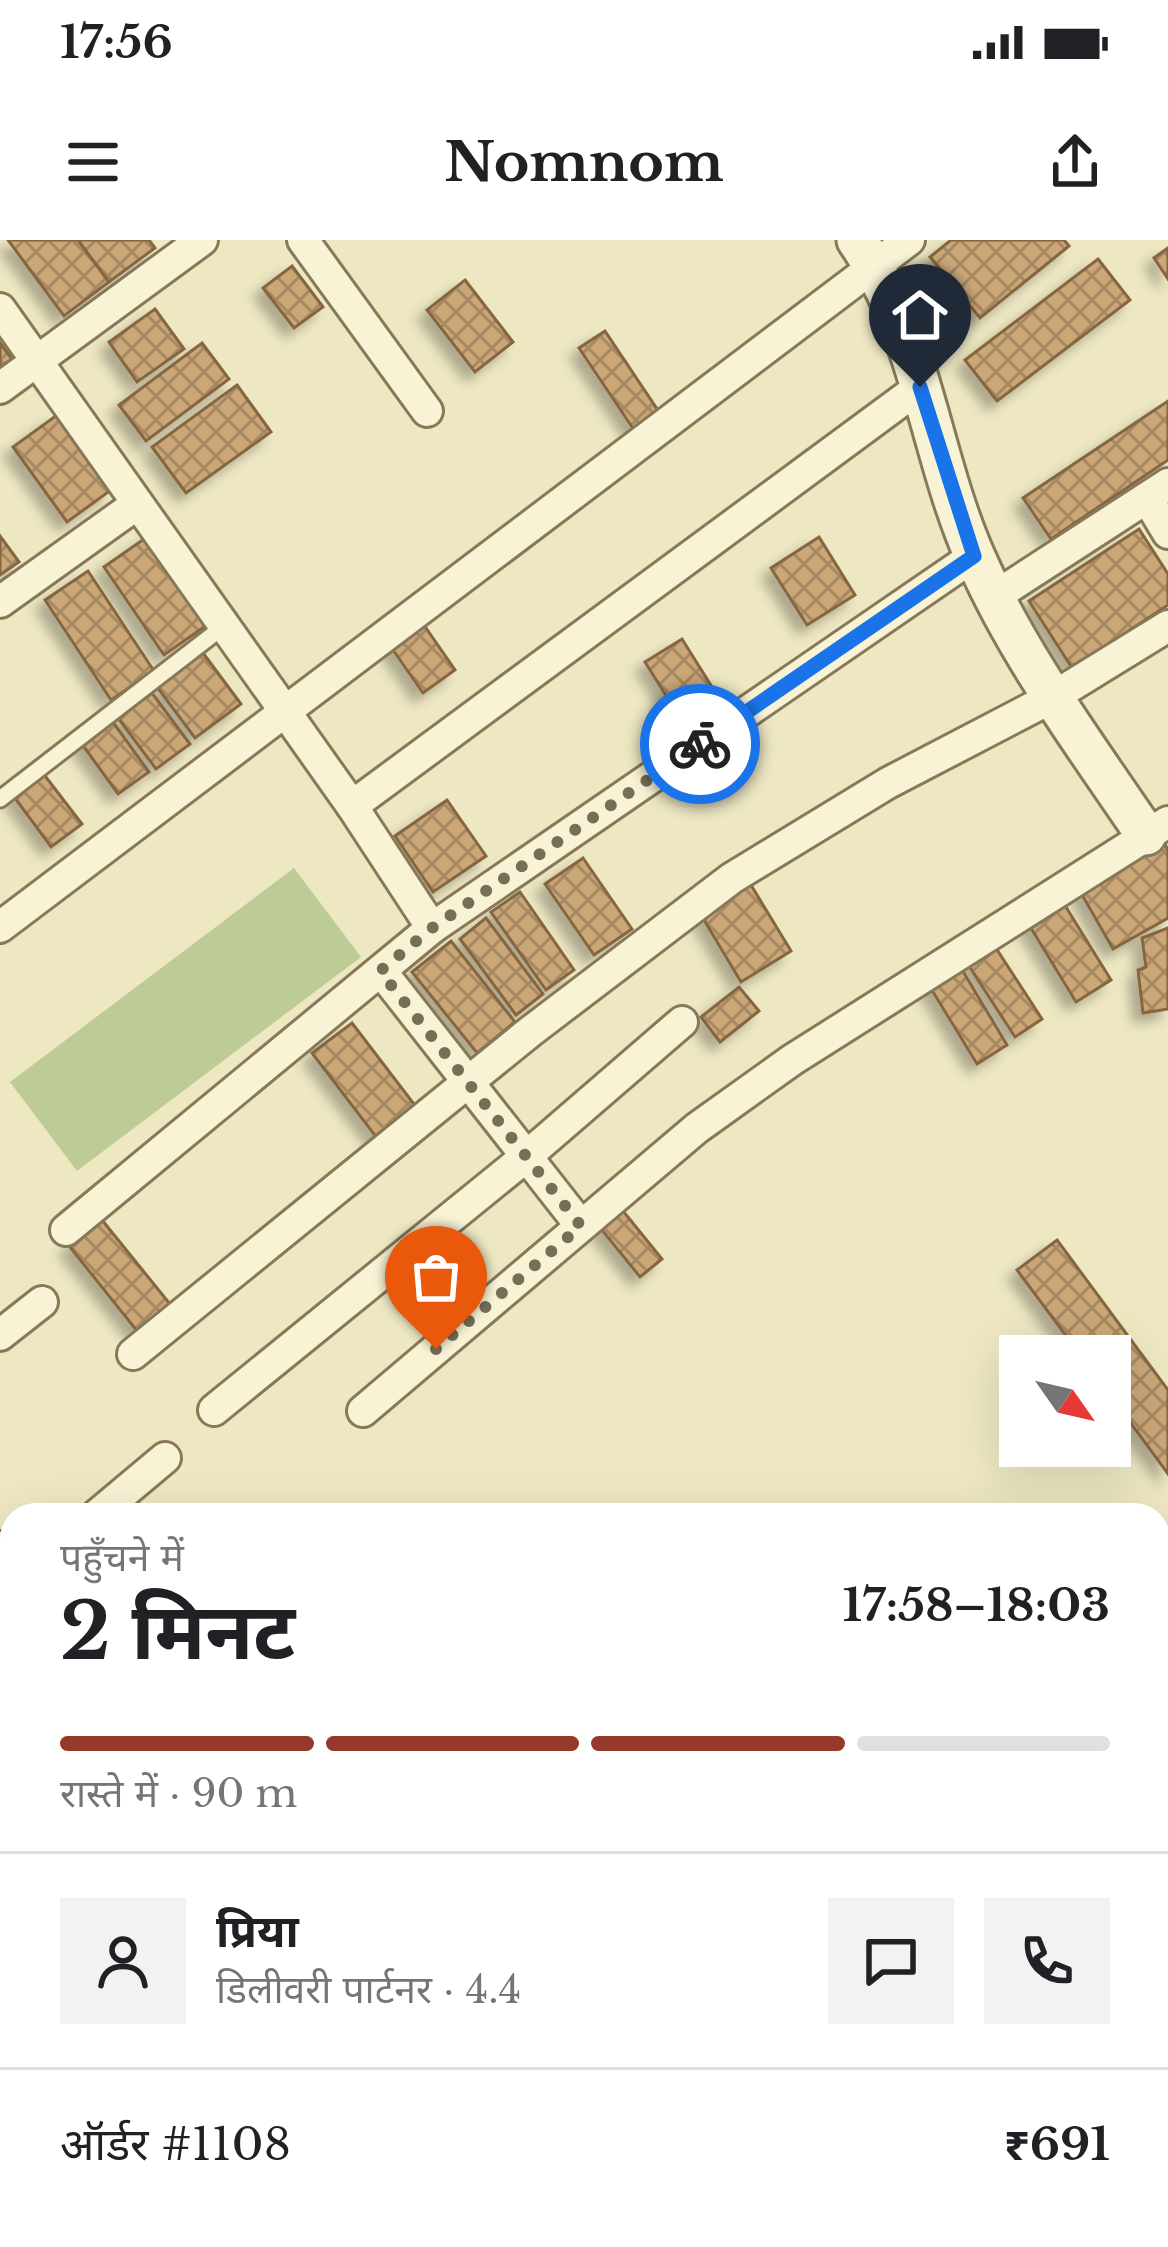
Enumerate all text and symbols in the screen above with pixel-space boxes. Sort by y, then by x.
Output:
text: 17:56 [60,14,173,70]
icon: menu [60,129,126,195]
text: Nomnom [444,129,724,196]
icon: share [1042,129,1108,195]
pin [869,264,971,387]
icon: home [887,282,953,348]
courier [640,684,760,804]
icon: bike [667,711,733,777]
pin [385,1226,487,1349]
icon: bag [403,1244,469,1310]
north arrow [999,1335,1131,1467]
map controls [999,1335,1131,1467]
text: पहुँचने में [60,1533,184,1582]
text: 17:58–18:03 [843,1577,1110,1633]
text: 2 मिनट [60,1583,295,1680]
text: रास्ते में · 90 m [60,1769,297,1818]
button: person [60,1898,186,2024]
button: chat [828,1898,954,2024]
button: phone [984,1898,1110,2024]
text: प्रिया [216,1903,299,1959]
text: डिलीवरी पार्टनर · 4.4 [216,1965,521,2014]
text: ऑर्डर #1108 [60,2116,291,2172]
text: ₹691 [1004,2116,1110,2172]

